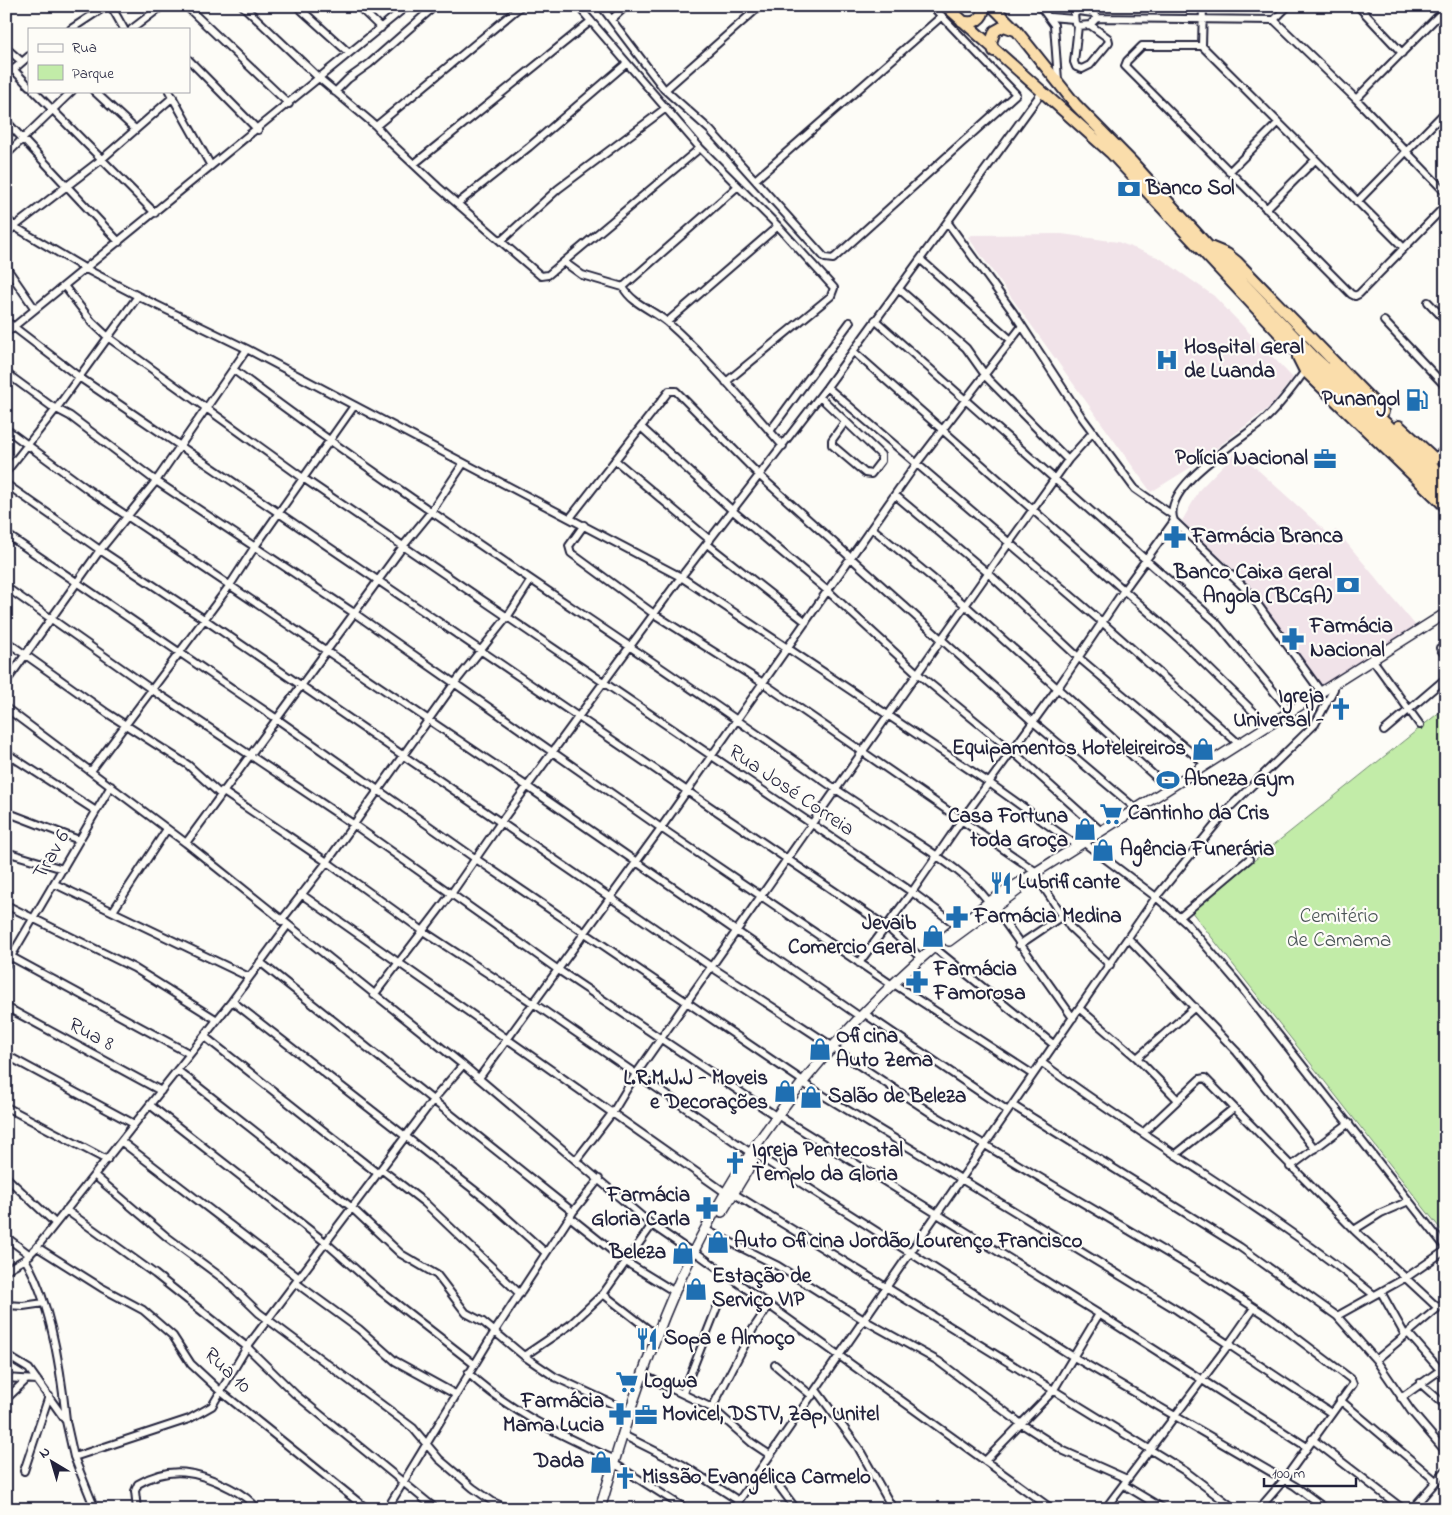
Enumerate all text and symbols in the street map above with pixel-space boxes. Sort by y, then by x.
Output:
legend [28,28,190,92]
text: Rua [72,37,97,59]
text: Parque [72,63,114,85]
place label: Banco Sol [1145,174,1235,204]
bank icon: Banco Sol [1116,176,1142,202]
place label: Hospital Geral de Luanda [1184,333,1305,387]
hospital icon: Hospital Geral de Luanda [1154,347,1180,373]
place label: Punangol [1322,385,1400,417]
fuel station icon: Punangol [1404,387,1430,413]
place label: Polícia Nacional [1175,444,1308,474]
office icon: Polícia Nacional [1312,446,1338,472]
place label: Farmácia Branca [1191,522,1343,552]
pharmacy icon: Farmácia Branca [1162,524,1188,550]
place label: Banco Caixa Geral Angola (BCGA) [1173,558,1333,614]
bank icon: Banco Caixa Geral Angola (BCGA) [1335,572,1361,598]
place label: Farmácia Nacional [1309,612,1393,666]
pharmacy icon: Farmácia Nacional [1280,626,1306,652]
place label: Igreja Universal - [1233,682,1324,736]
church icon: Igreja Universal - [1328,696,1354,722]
place label: Equipamentos Hoteleireiros [952,734,1186,764]
shop icon: Equipamentos Hoteleireiros [1190,736,1216,762]
street label: Rua José Correia [722,738,860,844]
place label: Abneza Gym [1184,765,1294,797]
sports icon: Abneza Gym [1155,767,1181,793]
place label: Cantinho da Cris [1128,799,1270,829]
supermarket icon: Cantinho da Cris [1098,801,1124,827]
place label: Casa Fortuna toda Groça [948,802,1068,856]
shop icon: Casa Fortuna toda Groça [1072,816,1098,842]
street label: Trav 6 [26,825,78,885]
place label: Agência Funerária [1120,835,1274,867]
shop icon: Agência Funerária [1090,837,1116,863]
place label: Lubrificante [1018,868,1121,898]
restaurant icon: Lubrificante [988,870,1014,896]
place label: Farmácia Medina [973,902,1122,932]
park label: Cemitério de Camama [1287,902,1391,956]
pharmacy icon: Farmácia Medina [944,904,970,930]
place label: Jevaib Comercio Geral [788,909,917,963]
shop icon: Jevaib Comercio Geral [920,923,946,949]
place label: Farmácia Famorosa [933,955,1026,1009]
pharmacy icon: Farmácia Famorosa [904,969,930,995]
street label: Rua 8 [63,1010,119,1060]
place label: Oficina Auto Zema [836,1022,933,1076]
shop icon: Oficina Auto Zema [807,1036,833,1062]
place label: L.R.M.J.J - Moveis e Decorações [624,1064,768,1118]
shop icon: L.R.M.J.J - Moveis e Decorações [772,1078,798,1104]
place label: Salão de Beleza [828,1082,966,1112]
shop icon: Salão de Beleza [798,1084,824,1110]
place label: Igreja Pentecostal Templo da Gloria [752,1136,904,1190]
church icon: Igreja Pentecostal Templo da Gloria [722,1150,748,1176]
place label: Farmácia Gloria Carla [591,1181,690,1235]
pharmacy icon: Farmácia Gloria Carla [694,1195,720,1221]
place label: Auto Oficina Jordão Lourenço Francisco [734,1227,1082,1257]
shop icon: Auto Oficina Jordão Lourenço Francisco [705,1229,731,1255]
place label: Beleza [608,1238,666,1268]
shop icon: Beleza [670,1240,696,1266]
place label: Estação de Serviço VIP [712,1262,812,1316]
shop icon: Estação de Serviço VIP [683,1276,709,1302]
place label: Sopa e Almoço [664,1324,795,1354]
restaurant icon: Sopa e Almoço [634,1326,660,1352]
street label: Rua 10 [196,1341,258,1401]
place label: Logwa [644,1367,697,1399]
supermarket icon: Logwa [614,1369,640,1395]
place label: Farmácia Mama Lucia [503,1387,604,1441]
place label: Movicel, DSTV, Zap, Unitel [662,1400,880,1430]
pharmacy icon: Farmácia Mama Lucia [607,1401,633,1427]
office icon: Movicel, DSTV, Zap, Unitel [633,1402,659,1428]
north arrow [28,1438,78,1488]
text: N [35,1442,55,1464]
place label: Dada [533,1447,584,1477]
shop icon: Dada [588,1449,614,1475]
scale bar [1264,1455,1357,1487]
place label: Missão Evangélica Carmelo [642,1463,871,1495]
text: 100 m [1272,1463,1305,1485]
church icon: Missão Evangélica Carmelo [612,1465,638,1491]

